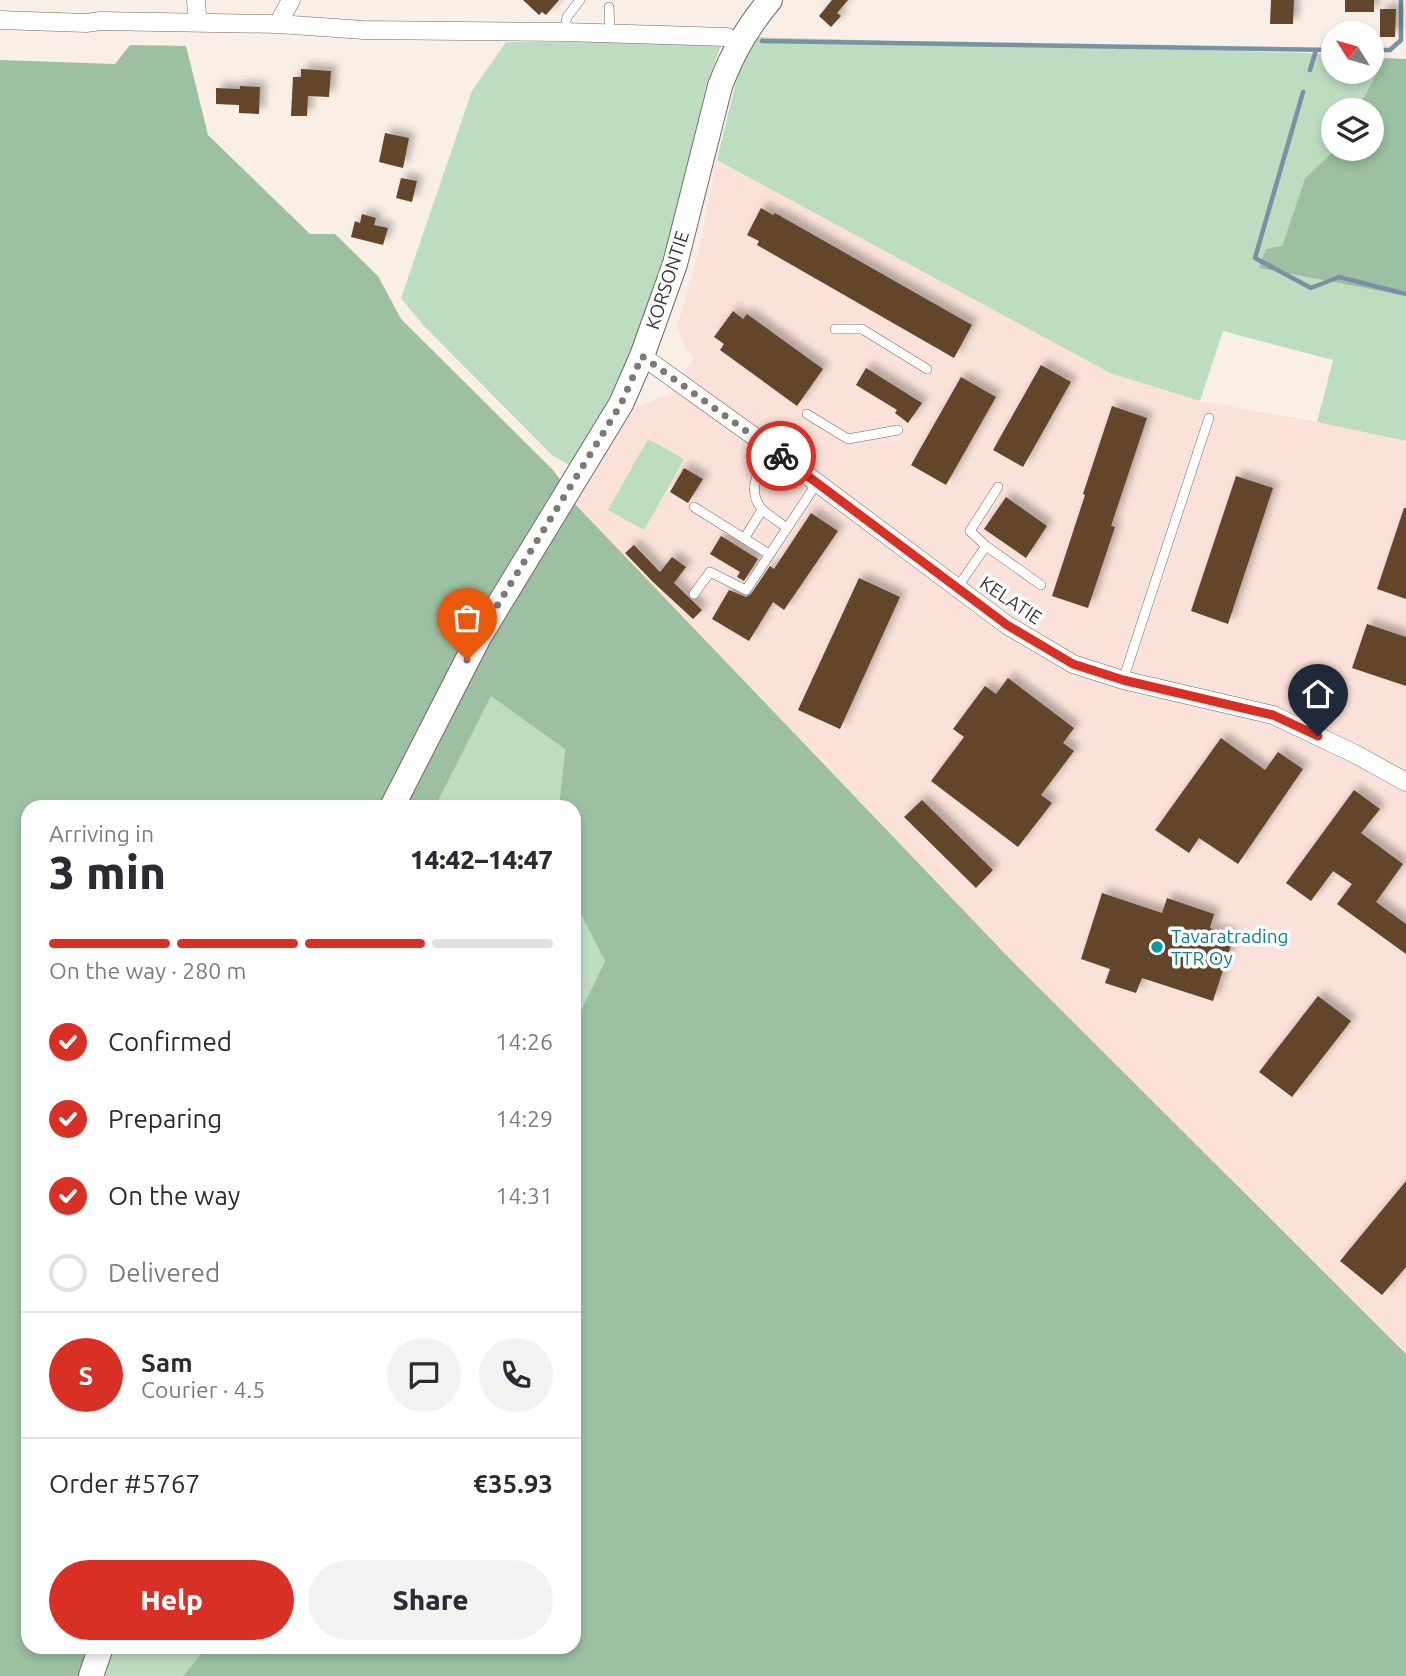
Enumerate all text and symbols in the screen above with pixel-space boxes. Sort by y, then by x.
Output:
north arrow [1321,21,1384,84]
map controls [1321,21,1384,161]
button: layers [1321,98,1384,161]
street label: KORSONTIE [641,228,693,332]
courier [746,421,816,491]
icon: bike [762,437,800,475]
street label: KELATIE [976,571,1046,629]
pin [437,588,497,660]
icon: bag [448,599,486,637]
pin [1288,664,1348,736]
icon: home [1299,675,1337,713]
text: Arriving in [49,821,154,846]
text: 14:42–14:47 [410,845,553,874]
text: 3 min [49,846,166,898]
place label: Tavaratrading TTR Oy [1171,925,1288,969]
marker: Tavaratrading TTR Oy [1149,939,1165,955]
text: On the way · 280 m [49,958,246,983]
icon: check [49,1023,87,1061]
text: Confirmed [108,1027,232,1056]
text: 14:26 [495,1029,553,1054]
icon: check [49,1100,87,1138]
text: Preparing [108,1104,222,1133]
text: 14:29 [495,1106,553,1131]
icon: check [49,1177,87,1215]
text: On the way [108,1181,240,1210]
text: 14:31 [495,1183,553,1208]
text: Delivered [108,1258,220,1287]
button: chat [387,1338,461,1412]
button: phone [479,1338,553,1412]
text: Sam [141,1348,193,1377]
text: S [79,1361,93,1390]
text: Courier · 4.5 [141,1377,265,1402]
text: Order #5767 [49,1469,200,1498]
text: €35.93 [473,1469,553,1498]
button: Help [49,1560,294,1640]
button: Share [308,1560,553,1640]

